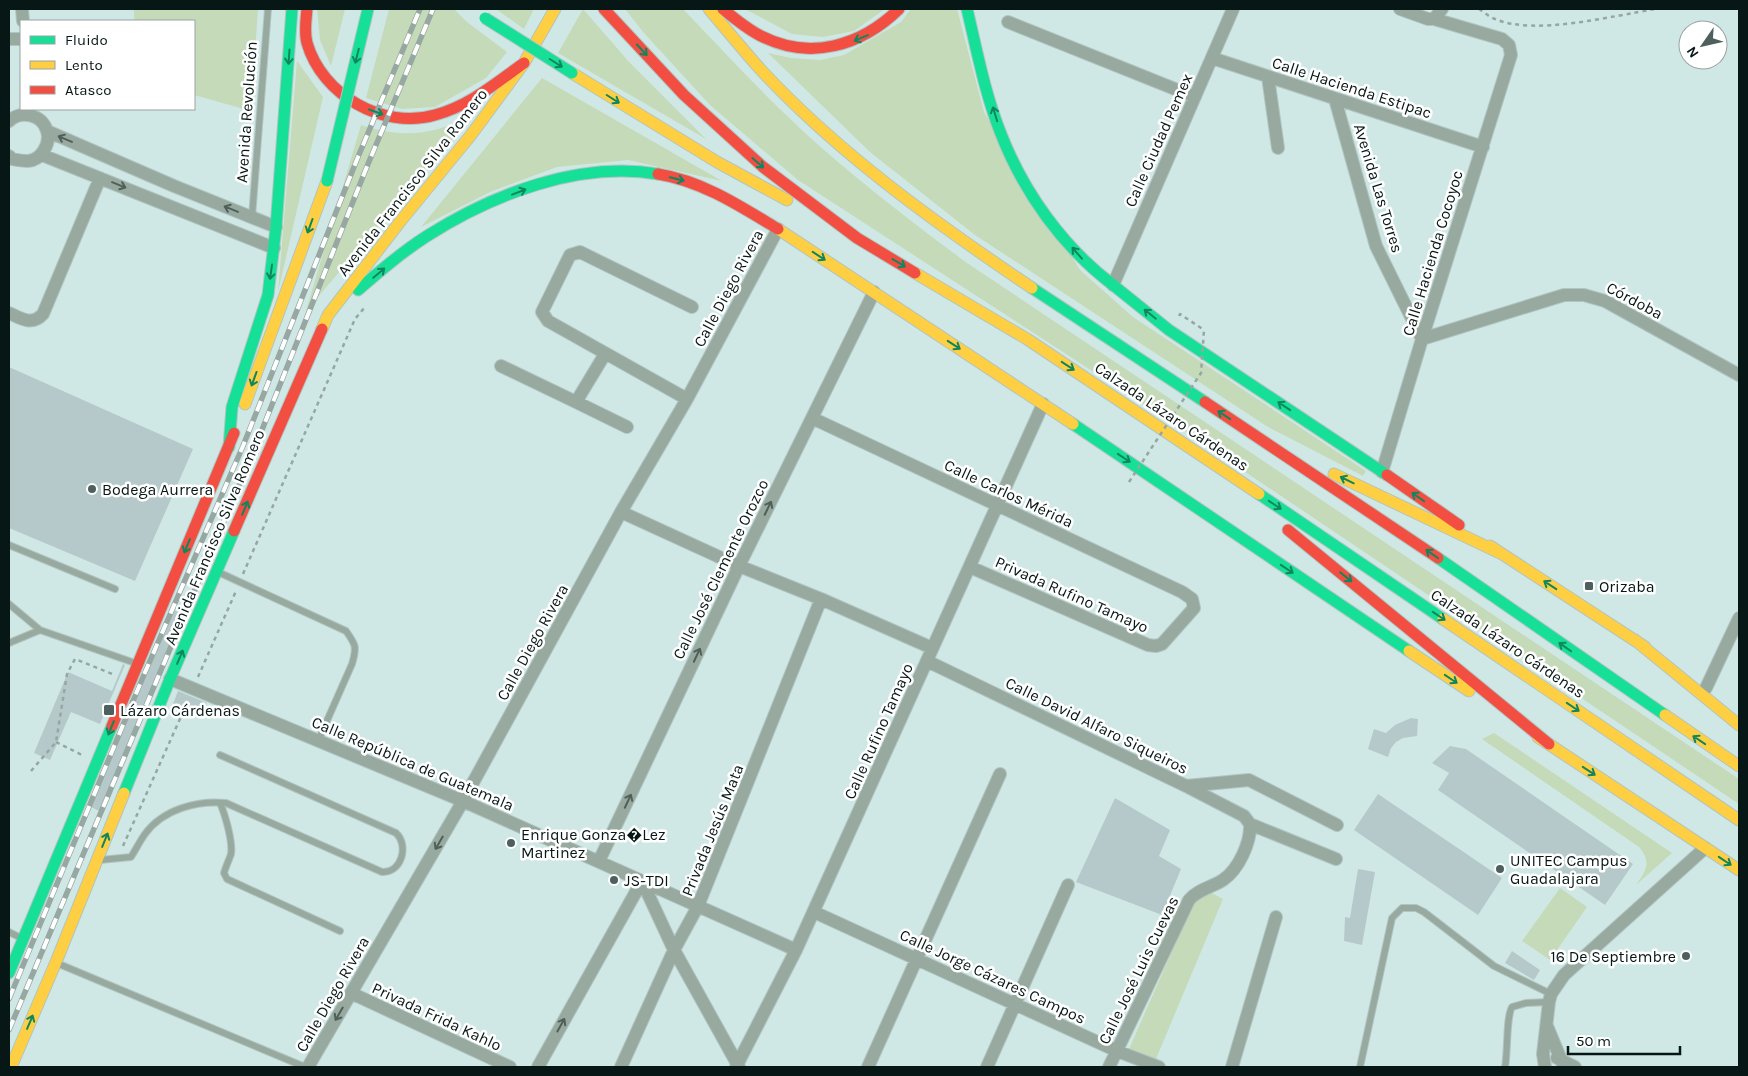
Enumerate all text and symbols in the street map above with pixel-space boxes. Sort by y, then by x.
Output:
legend [20,20,195,110]
north arrow [1678,20,1728,70]
text: Fluido [65,31,108,49]
one-way arrow [854,34,869,44]
street label: Avenida Revolución [232,41,261,184]
text: N [1683,43,1702,61]
one-way arrow [636,44,648,56]
one-way arrow [352,48,361,64]
one-way arrow [284,49,293,65]
street label: Calle Hacienda Estipac [1270,53,1434,122]
text: Lento [65,56,103,74]
one-way arrow [549,58,563,68]
street label: Calle Ciudad Pemex [1121,71,1196,210]
text: Atasco [65,81,111,99]
street label: Avenida Francisco Silva Romero [333,85,491,280]
one-way arrow [606,94,620,104]
one-way arrow [990,106,1000,122]
one-way arrow [368,108,383,117]
street label: Avenida Las Torres [1350,121,1407,255]
one-way arrow [58,134,73,144]
one-way arrow [752,157,765,168]
street label: Calle Hacienda Cocoyoc [1398,168,1467,338]
one-way arrow [669,174,685,184]
one-way arrow [112,182,127,191]
one-way arrow [510,187,526,196]
one-way arrow [224,203,239,212]
one-way arrow [305,218,314,234]
street label: Calle Diego Rivera [690,226,767,350]
one-way arrow [1071,246,1083,259]
one-way arrow [812,251,826,261]
one-way arrow [891,258,905,268]
one-way arrow [266,263,276,279]
one-way arrow [372,267,385,278]
street label: Córdoba [1603,278,1666,323]
one-way arrow [1143,309,1156,320]
one-way arrow [947,341,961,351]
street label: Calzada Lázaro Cárdenas [1091,358,1252,475]
one-way arrow [1060,361,1074,371]
one-way arrow [249,371,258,386]
one-way arrow [1277,401,1291,411]
one-way arrow [1217,410,1231,420]
street label: Avenida Francisco Silva Romero [160,427,269,648]
one-way arrow [1116,453,1130,463]
street label: Calle Carlos Mérida [941,455,1076,532]
one-way arrow [1340,475,1355,484]
street label: Calle José Clemente Orozco [669,476,772,662]
place label: Bodega Aurrera [102,480,213,499]
marker: Bodega Aurrera [86,483,98,495]
one-way arrow [1412,492,1426,502]
one-way arrow [1268,500,1282,510]
one-way arrow [240,501,250,516]
one-way arrow [763,501,773,516]
one-way arrow [181,538,191,553]
one-way arrow [1425,549,1439,559]
street label: Privada Rufino Tamayo [992,552,1151,637]
one-way arrow [1280,564,1294,574]
one-way arrow [1339,572,1352,583]
place label: Orizaba [1599,577,1655,596]
one-way arrow [1543,580,1557,590]
marker: Orizaba [1583,580,1595,592]
street label: Calle Diego Rivera [493,581,572,704]
street label: Calzada Lázaro Cárdenas [1427,585,1588,702]
one-way arrow [1431,611,1445,621]
one-way arrow [1558,642,1572,652]
one-way arrow [692,647,702,662]
one-way arrow [175,650,185,665]
street label: Calle Rufino Tamayo [840,660,917,802]
street label: Calle David Alfaro Siqueiros [1002,673,1191,778]
one-way arrow [1444,674,1458,684]
place label: Lázaro Cárdenas [120,701,240,720]
one-way arrow [1566,702,1580,712]
marker: Lázaro Cárdenas [102,703,116,717]
street label: Calle República de Guatemala [309,712,517,815]
one-way arrow [105,720,115,735]
one-way arrow [1692,734,1706,744]
street label: Privada Jesús Mata [677,761,748,899]
one-way arrow [1582,767,1596,777]
one-way arrow [623,794,633,809]
place label: Enrique Gonza�Lez Martinez [521,825,666,862]
one-way arrow [100,833,110,848]
one-way arrow [433,835,443,850]
marker: Enrique Gonza�Lez Martinez [505,837,517,849]
place label: UNITEC Campus Guadalajara [1510,851,1628,888]
one-way arrow [1718,856,1732,866]
marker: UNITEC Campus Guadalajara [1494,863,1506,875]
place label: JS-TDI [624,871,669,890]
marker: JS-TDI [608,874,620,886]
street label: Calle José Luis Cuevas [1094,893,1183,1047]
street label: Calle Jorge Cázares Campos [897,925,1089,1028]
street label: Calle Diego Rivera [292,933,373,1055]
place label: 16 De Septiembre [1550,947,1676,966]
marker: 16 De Septiembre [1680,950,1692,962]
street label: Privada Frida Kahlo [369,978,505,1055]
one-way arrow [334,1006,344,1021]
one-way arrow [25,1015,35,1030]
one-way arrow [557,1018,567,1032]
scale bar [1568,1024,1680,1056]
text: 50 m [1576,1032,1611,1050]

